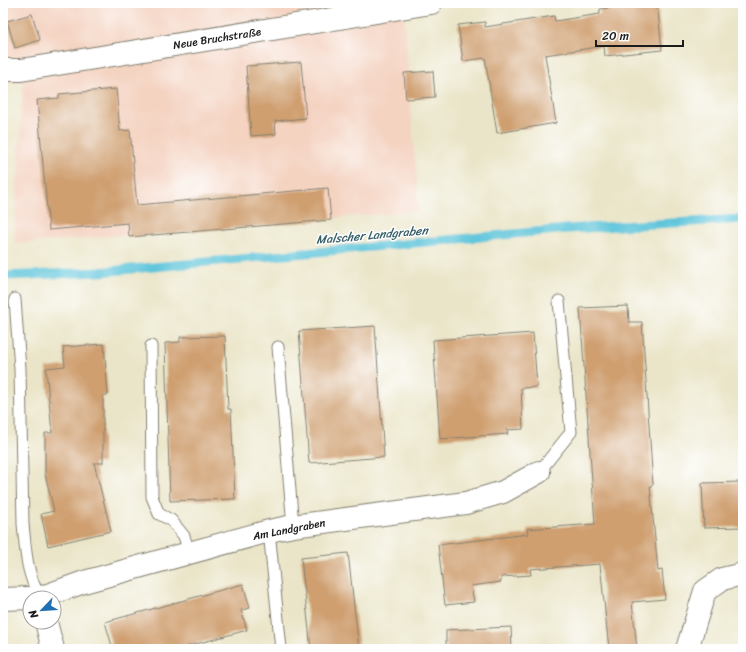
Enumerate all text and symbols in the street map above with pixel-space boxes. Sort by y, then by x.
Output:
street label: Neue Bruchstraße [172,22,263,55]
scale bar [596,22,683,48]
text: 20 m [602,25,629,47]
water label: Malscher Landgraben [315,219,430,251]
street label: Am Landgraben [250,513,327,546]
north arrow [22,590,62,630]
text: N [23,606,44,622]

